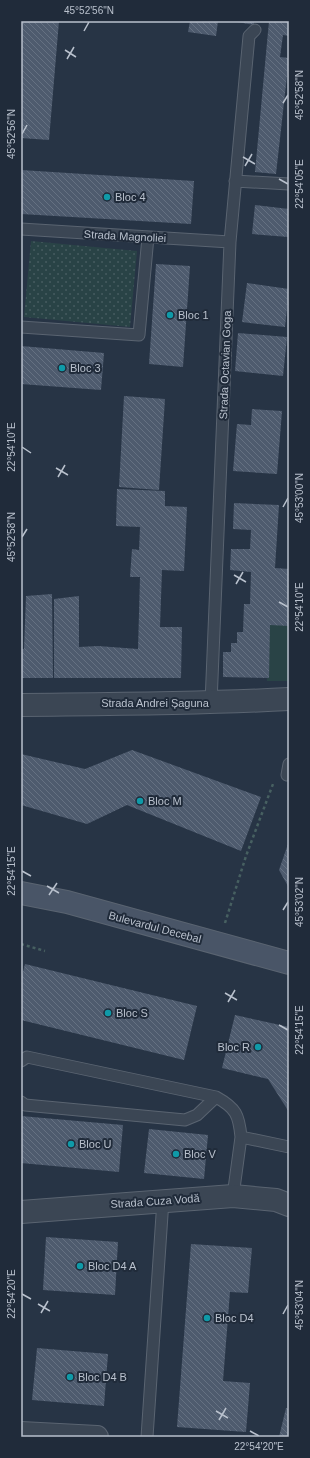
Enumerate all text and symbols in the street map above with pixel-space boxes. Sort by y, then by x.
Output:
text: 45°52'56"N [64,5,114,16]
text: 45°52'58"N [294,70,305,120]
text: 45°52'56"N [6,109,17,159]
text: 22°54'05"E [294,159,305,209]
place label: Bloc 4 [115,191,146,203]
marker: Bloc 4 [102,192,112,202]
street label: Strada Magnoliei [83,228,167,244]
place label: Bloc 1 [178,309,209,321]
marker: Bloc 1 [165,310,175,320]
street label: Strada Octavian Goga [217,310,233,420]
place label: Bloc 3 [70,362,101,374]
marker: Bloc 3 [57,363,67,373]
text: 22°54'10"E [6,422,17,472]
text: 45°53'00"N [294,473,305,523]
text: 45°52'58"N [6,512,17,562]
text: 22°54'10"E [294,582,305,632]
street label: Strada Andrei Șaguna [101,697,210,709]
place label: Bloc M [148,795,182,807]
marker: Bloc M [135,796,145,806]
text: 22°54'15"E [6,846,17,896]
text: 45°53'02"N [294,877,305,927]
street label: Bulevardul Decebal [107,909,203,945]
text: 22°54'15"E [294,1005,305,1055]
place label: Bloc S [116,1007,148,1019]
marker: Bloc S [103,1008,113,1018]
place label: Bloc R [218,1041,250,1053]
marker: Bloc R [253,1042,263,1052]
place label: Bloc U [79,1138,111,1150]
marker: Bloc U [66,1139,76,1149]
place label: Bloc V [184,1148,216,1160]
marker: Bloc V [171,1149,181,1159]
street label: Strada Cuza Vodă [110,1192,201,1210]
place label: Bloc D4 A [88,1260,137,1272]
marker: Bloc D4 A [75,1261,85,1271]
text: 22°54'20"E [6,1269,17,1319]
text: 45°53'04"N [294,1280,305,1330]
place label: Bloc D4 [215,1312,254,1324]
marker: Bloc D4 [202,1313,212,1323]
place label: Bloc D4 B [78,1371,127,1383]
marker: Bloc D4 B [65,1372,75,1382]
text: 22°54'20"E [234,1441,284,1452]

